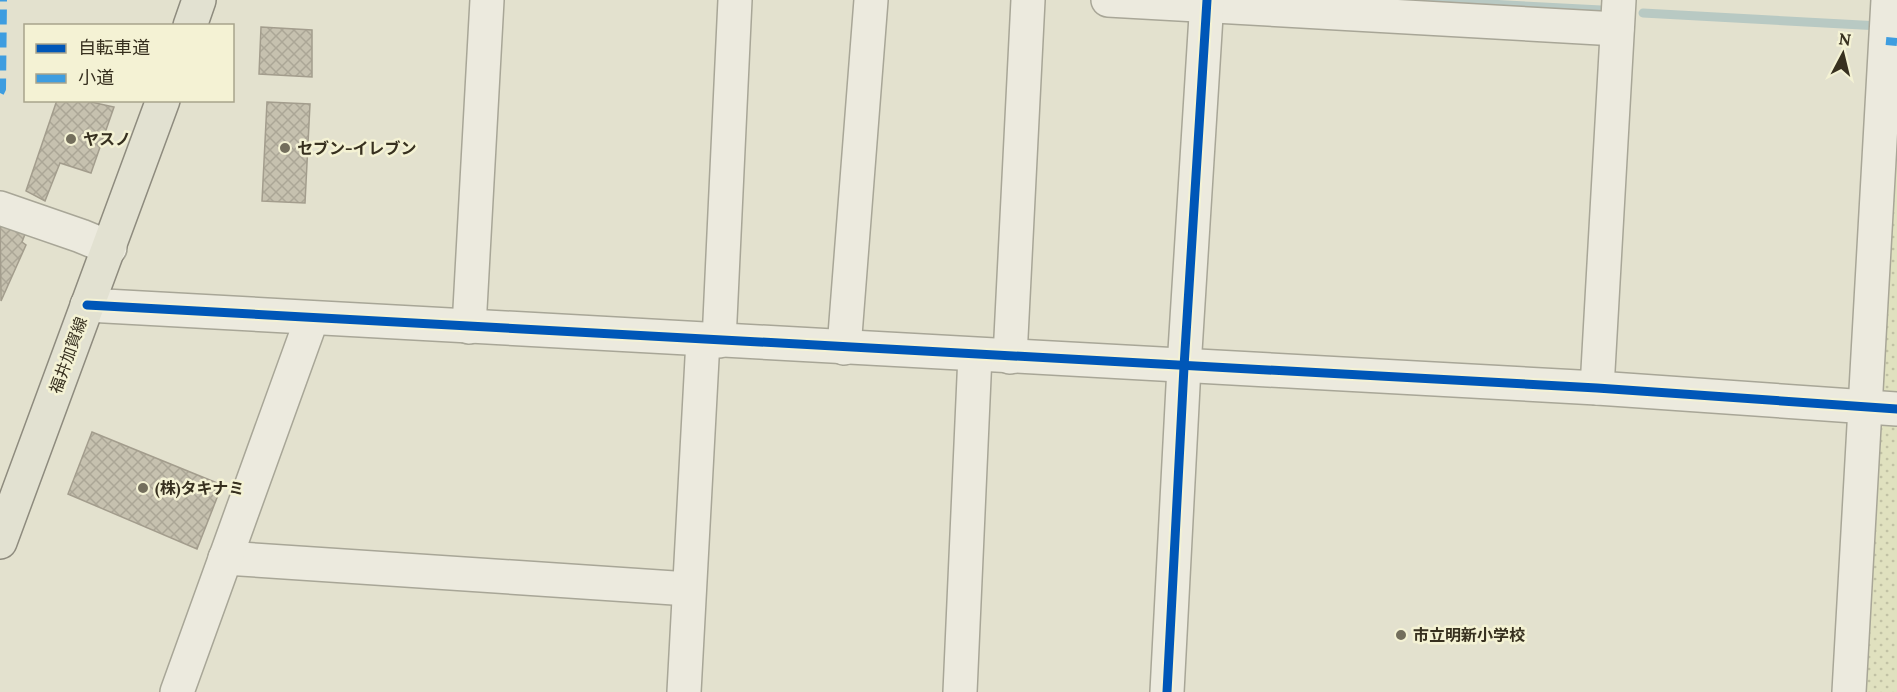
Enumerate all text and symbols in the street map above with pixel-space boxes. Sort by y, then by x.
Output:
legend [24,24,234,102]
north arrow [1813,24,1873,84]
text: N [1837,28,1852,50]
text: 自転車道 [78,36,150,59]
text: 小道 [78,66,114,89]
place label: ヤスノ [83,129,131,149]
marker: ヤスノ [64,132,78,146]
place label: セブン-イレブン [297,138,417,158]
marker: セブン-イレブン [278,141,292,155]
street label: 福井加賀線 [45,314,91,396]
place label: (株)タキナミ [155,478,244,499]
marker: (株)タキナミ [136,481,150,495]
place label: 市立明新小学校 [1413,625,1525,645]
marker: 市立明新小学校 [1394,628,1408,642]

